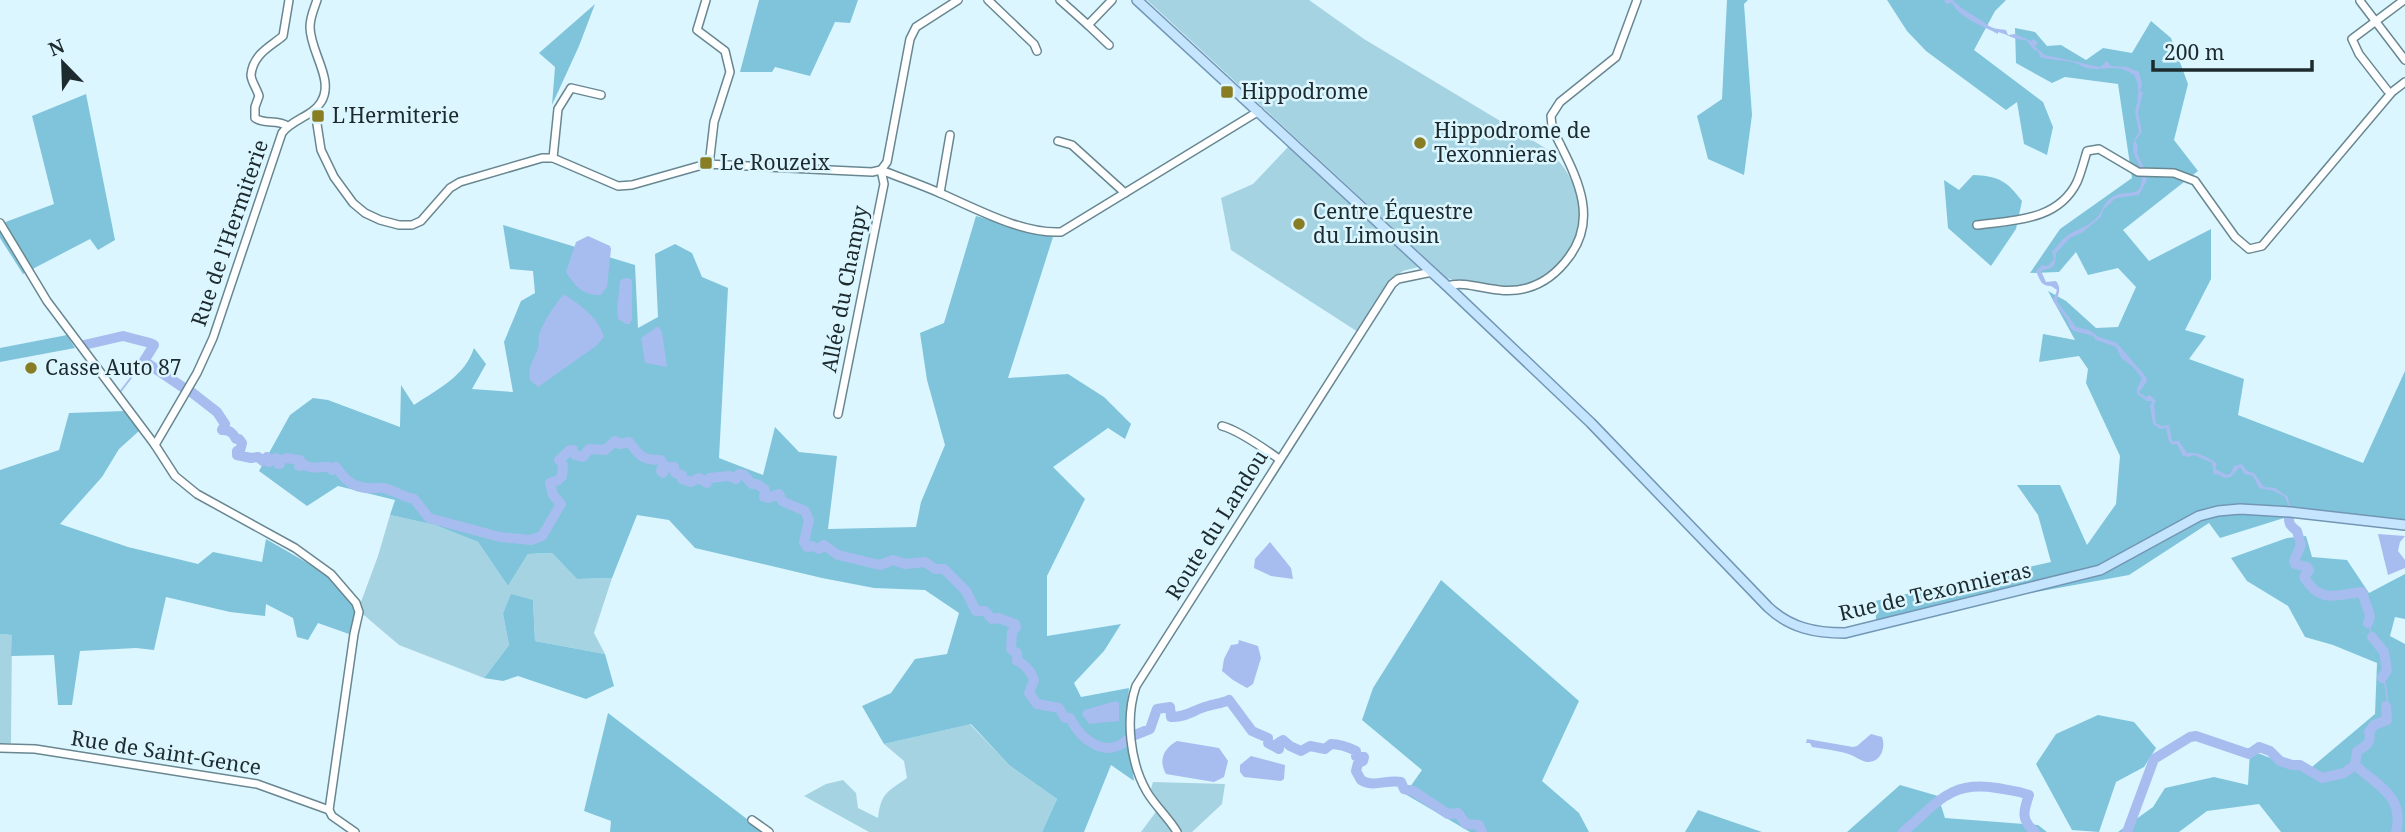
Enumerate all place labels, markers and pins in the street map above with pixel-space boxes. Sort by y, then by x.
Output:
place label: Hippodrome [1241,77,1368,105]
marker: Hippodrome [1219,84,1235,100]
place label: L'Hermiterie [332,101,459,129]
marker: L'Hermiterie [310,108,326,124]
place label: Hippodrome de Texonnieras [1434,116,1591,168]
marker: Hippodrome de Texonnieras [1412,135,1428,151]
place label: Le Rouzeix [720,148,831,176]
marker: Le Rouzeix [698,155,714,171]
place label: Centre Équestre du Limousin [1313,197,1473,249]
marker: Centre Équestre du Limousin [1291,216,1307,232]
place label: Casse Auto 87 [45,353,182,381]
marker: Casse Auto 87 [23,360,39,376]

